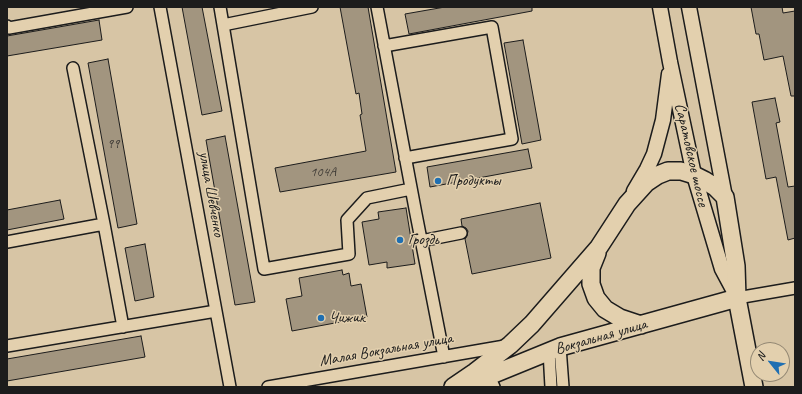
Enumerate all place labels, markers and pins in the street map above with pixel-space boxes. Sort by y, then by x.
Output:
place label: Продукты [446,171,500,191]
marker: Продукты [433,176,443,186]
place label: Гроздь [408,230,439,250]
marker: Гроздь [395,235,405,245]
place label: Чижик [329,308,365,328]
marker: Чижик [316,313,326,323]

